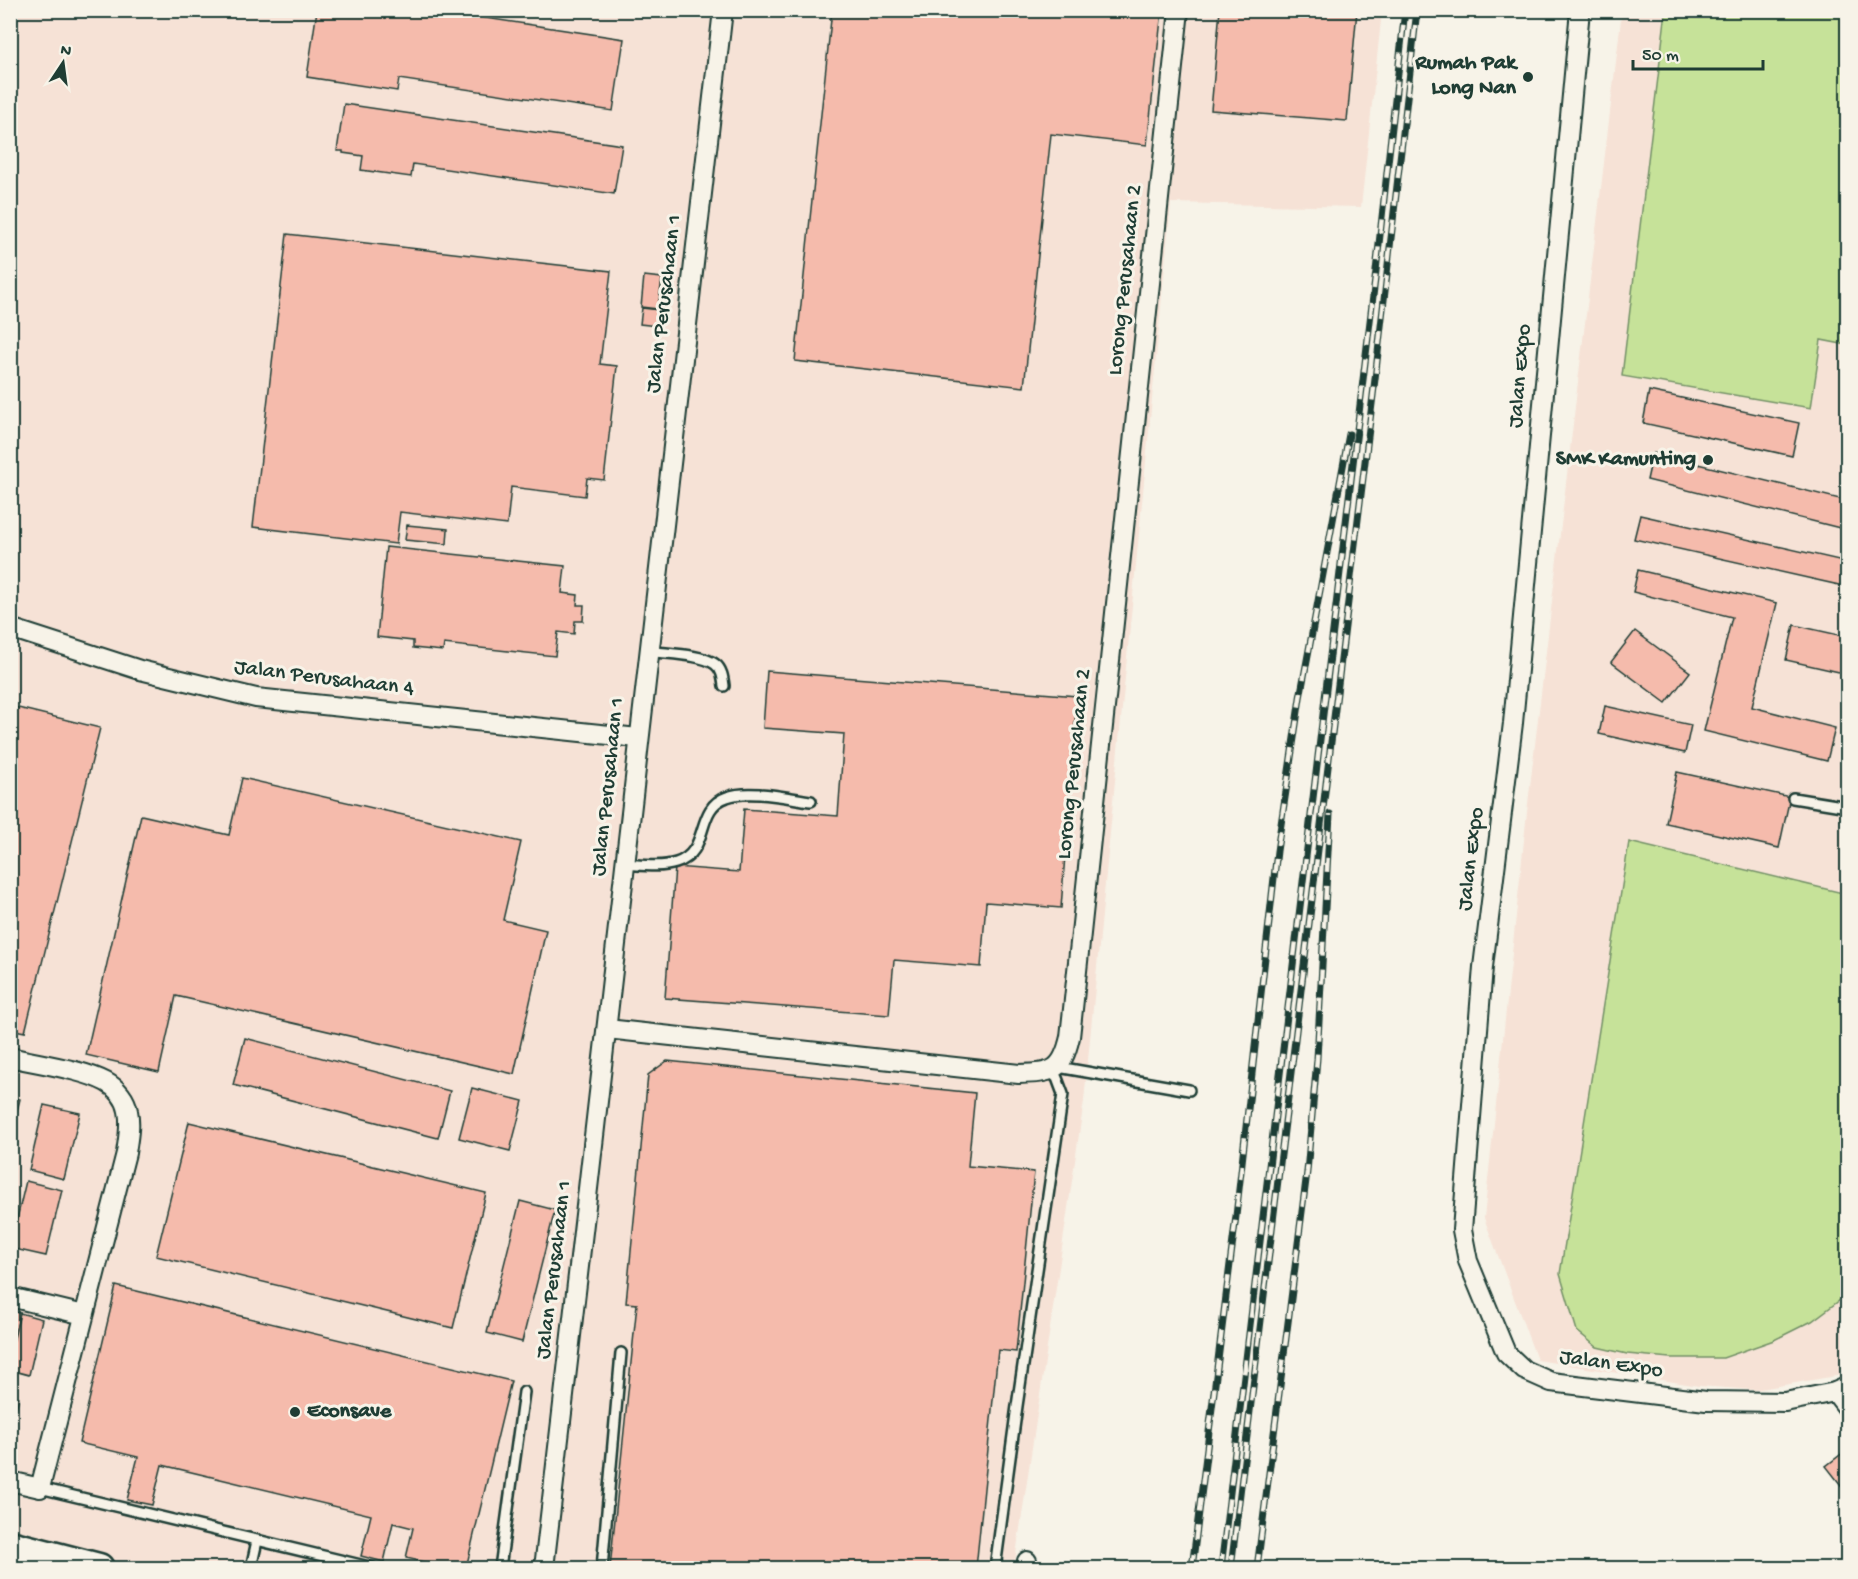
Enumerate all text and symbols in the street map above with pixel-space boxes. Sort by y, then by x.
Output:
north arrow [33,33,93,93]
scale bar [1633,33,1764,71]
text: N [58,41,73,62]
text: 50 m [1642,46,1679,67]
place label: Rumah Pak Long Nan [1414,51,1518,102]
marker: Rumah Pak Long Nan [1521,70,1535,84]
street label: Lorong Perusahaan 2 [1103,183,1149,377]
street label: Jalan Perusahaan 1 [641,213,689,395]
street label: Jalan Expo [1504,323,1538,429]
place label: SMK Kamunting [1556,447,1696,473]
marker: SMK Kamunting [1701,453,1715,467]
street label: Jalan Perusahaan 4 [233,655,416,703]
street label: Lorong Perusahaan 2 [1052,667,1098,861]
street label: Jalan Perusahaan 1 [587,696,631,878]
street label: Jalan Expo [1453,806,1491,912]
street label: Jalan Perusahaan 1 [531,1179,579,1361]
street label: Jalan Expo [1558,1345,1664,1385]
place label: Econsave [307,1399,392,1425]
marker: Econsave [288,1405,302,1419]

